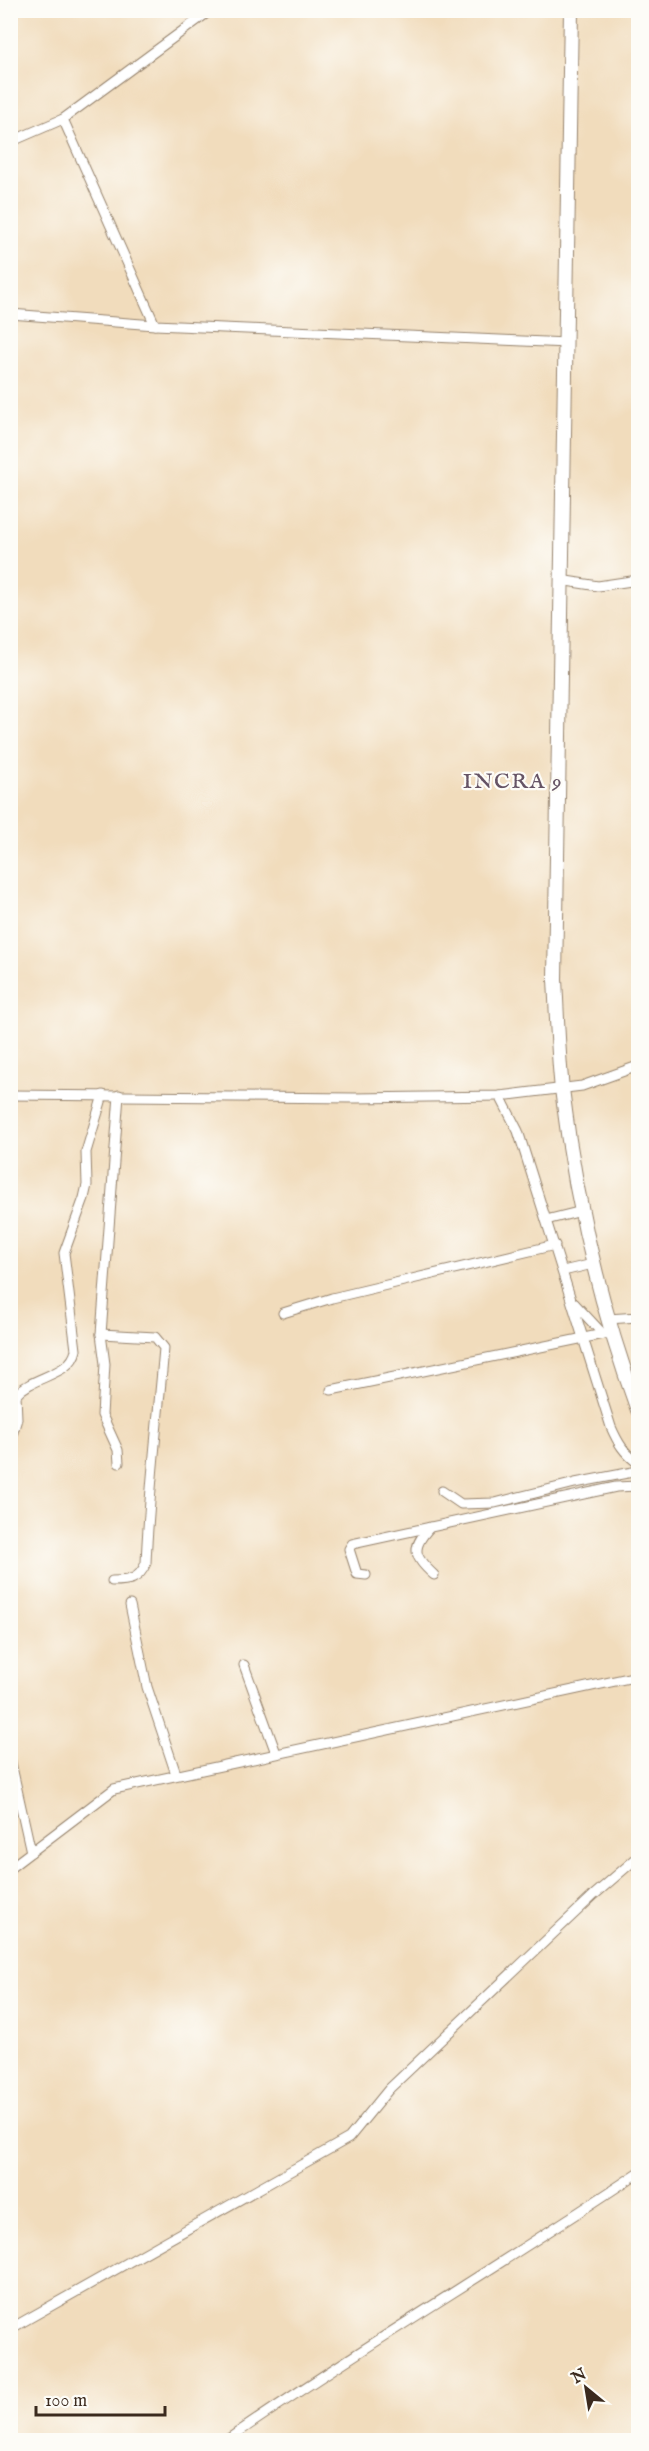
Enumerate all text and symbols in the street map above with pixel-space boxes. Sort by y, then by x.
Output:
district label: INCRA 9 [463,768,563,796]
north arrow [556,2358,616,2418]
text: N [568,2365,591,2389]
scale bar [36,2379,165,2417]
text: 100 m [45,2390,87,2413]

